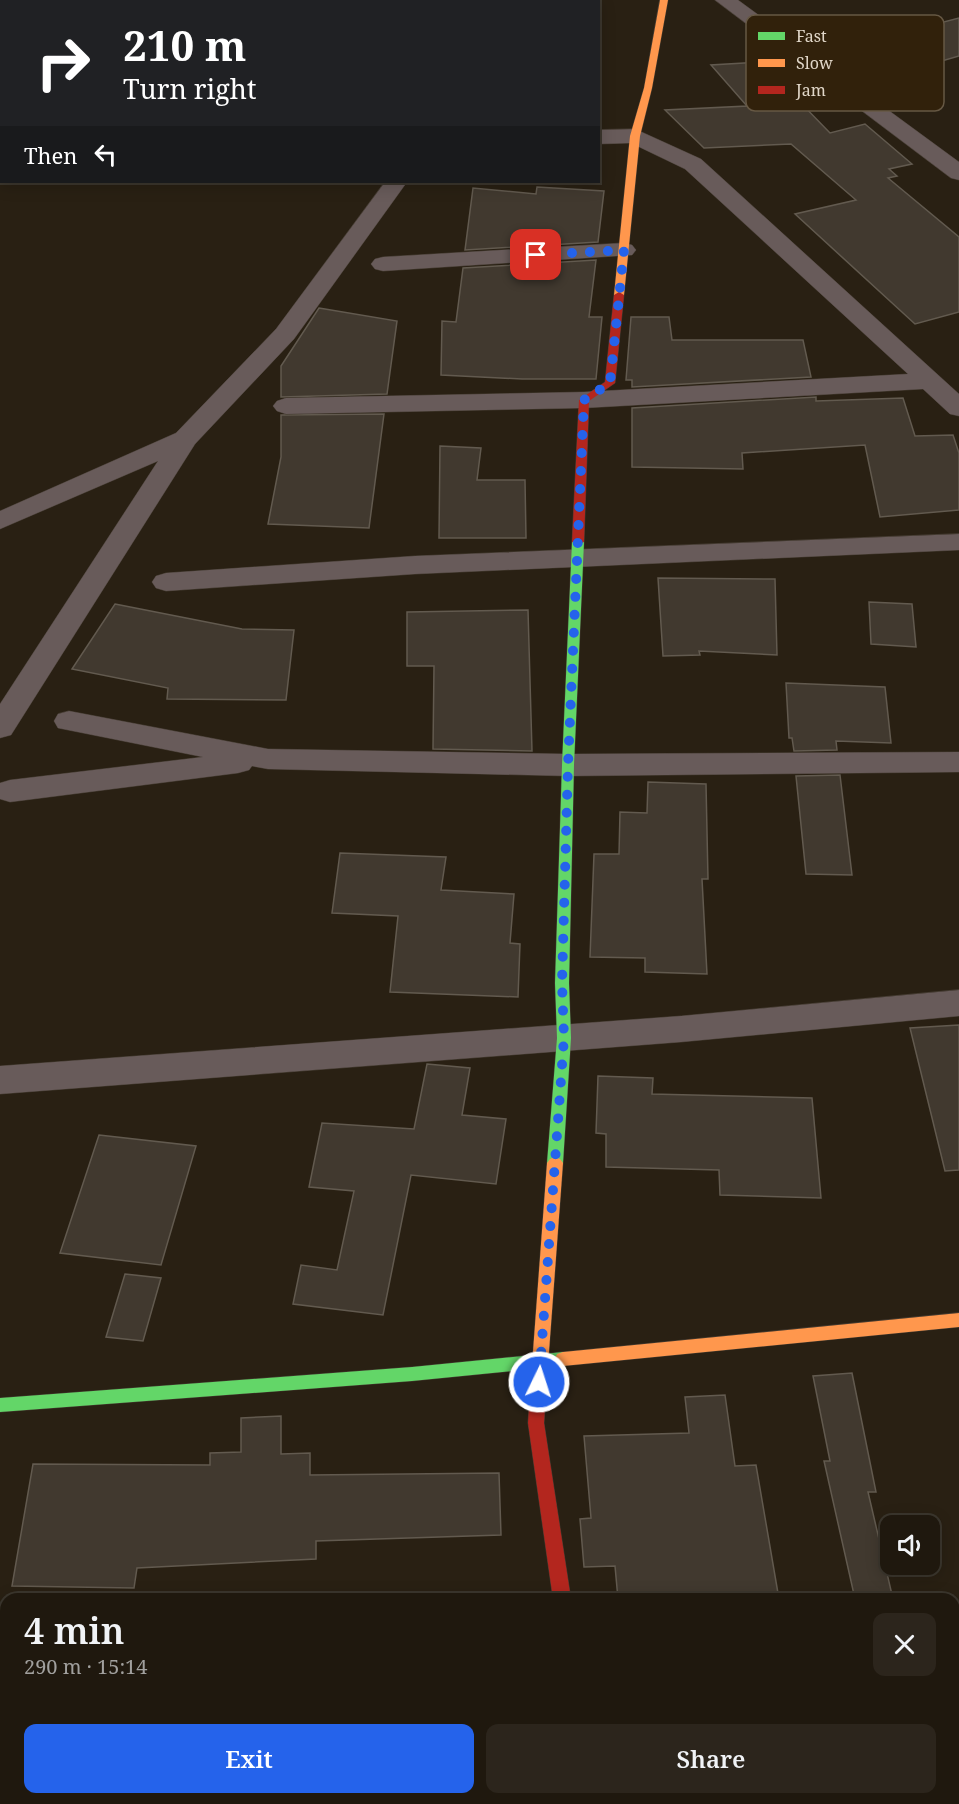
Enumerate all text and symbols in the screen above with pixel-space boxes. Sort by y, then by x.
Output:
legend [746,15,944,111]
text: 210 m [123,16,247,73]
icon: right [24,24,102,102]
text: Fast [796,25,827,47]
text: Slow [796,52,833,74]
text: Turn right [123,70,256,107]
text: Jam [795,79,826,101]
icon: left [89,138,122,171]
text: Then [24,140,77,170]
pin [510,229,561,280]
icon: arrive [519,238,552,271]
position arrow [507,1350,571,1414]
map controls [880,1515,940,1575]
button: sound [880,1515,940,1575]
text: 4 min [24,1606,125,1655]
button: close [873,1613,936,1676]
text: 290 m · 15:14 [24,1653,147,1680]
button: Exit [24,1724,474,1793]
button: Share [486,1724,936,1793]

